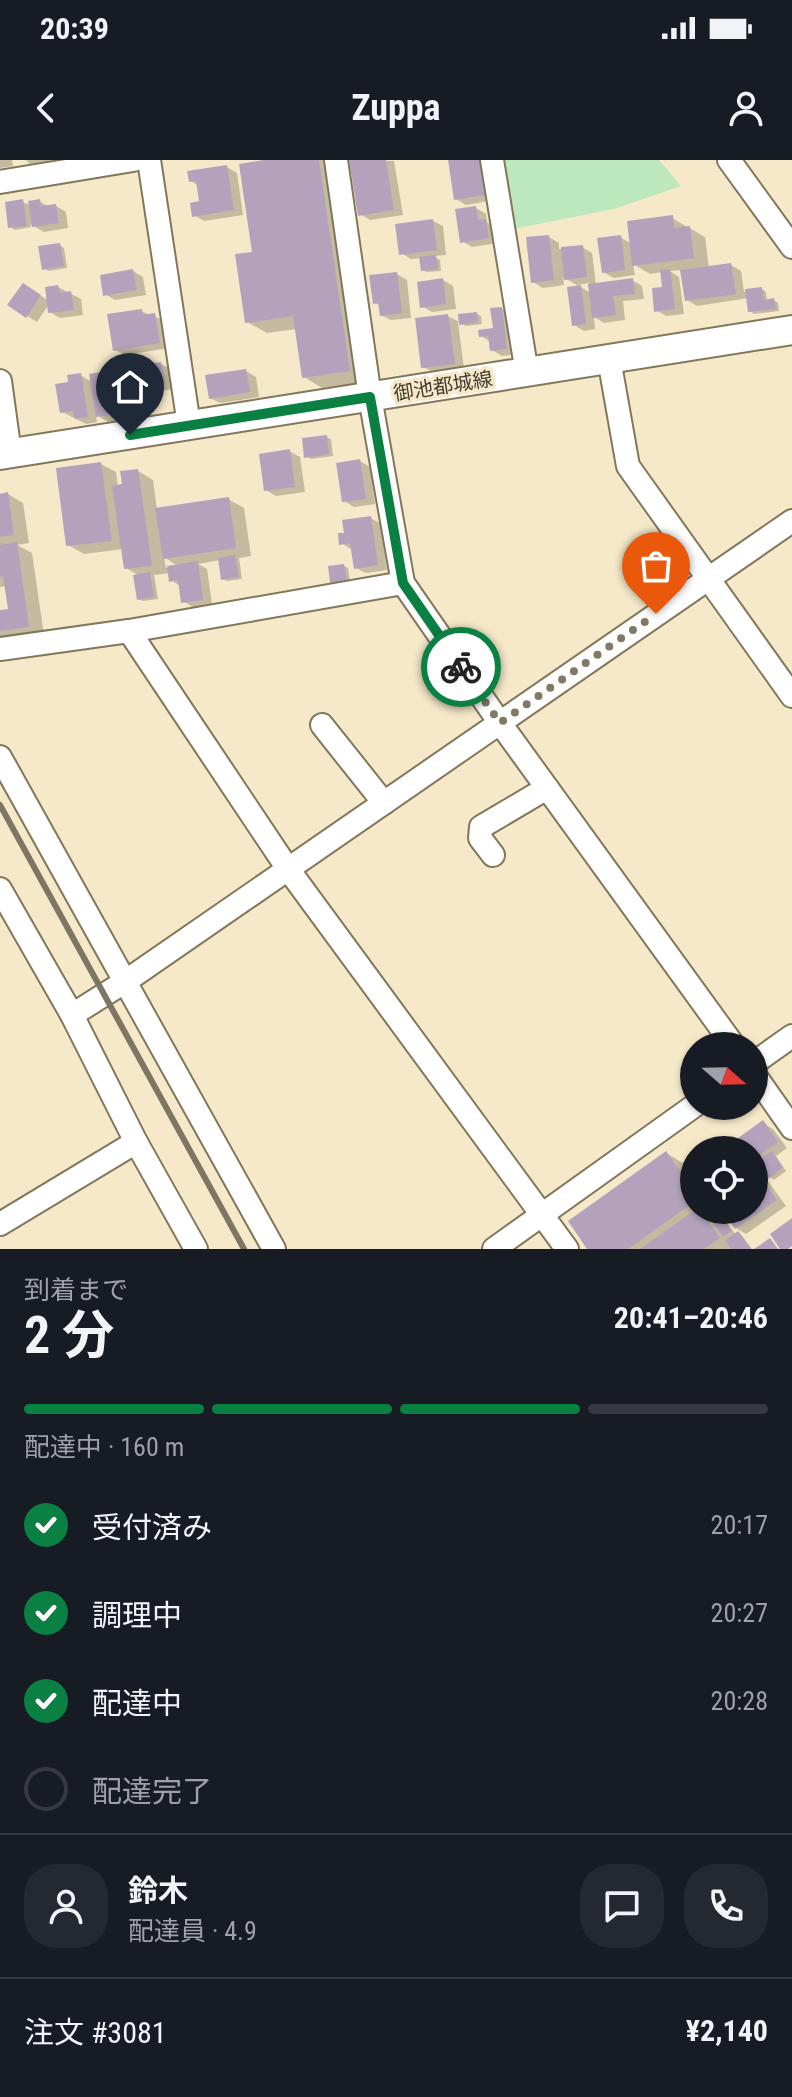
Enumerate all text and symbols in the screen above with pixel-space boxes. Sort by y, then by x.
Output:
text: 20:39 [40,11,109,46]
icon: back [24,86,68,130]
icon: person [724,86,768,130]
text: Zuppa [351,87,441,129]
pin [96,353,164,435]
icon: home [108,365,152,409]
street label: 御池都城線 [392,366,494,406]
pin [622,532,690,614]
icon: bag [634,544,678,588]
courier [421,627,501,707]
icon: bike [439,645,483,689]
north arrow [680,1032,768,1120]
map controls [680,1032,768,1224]
button: locate [680,1136,768,1224]
text: 到着まで [24,1275,128,1305]
text: 20:41–20:46 [614,1300,768,1335]
text: 2 分 [24,1305,114,1366]
text: 配達中 · 160 m [24,1432,184,1462]
icon: check [24,1503,68,1547]
text: 受付済み [92,1510,212,1545]
text: 20:17 [711,1510,768,1540]
icon: check [24,1591,68,1635]
text: 調理中 [92,1598,182,1633]
text: 20:27 [711,1598,768,1628]
icon: check [24,1679,68,1723]
text: 配達中 [92,1686,182,1721]
text: 20:28 [711,1686,768,1716]
text: 配達完了 [92,1774,212,1809]
button: person [24,1864,108,1948]
button: chat [580,1864,664,1948]
button: phone [684,1864,768,1948]
text: 鈴木 [128,1873,188,1908]
text: 配達員 · 4.9 [128,1916,257,1946]
text: ¥2,140 [686,2013,768,2048]
text: 注文 #3081 [24,2015,167,2050]

